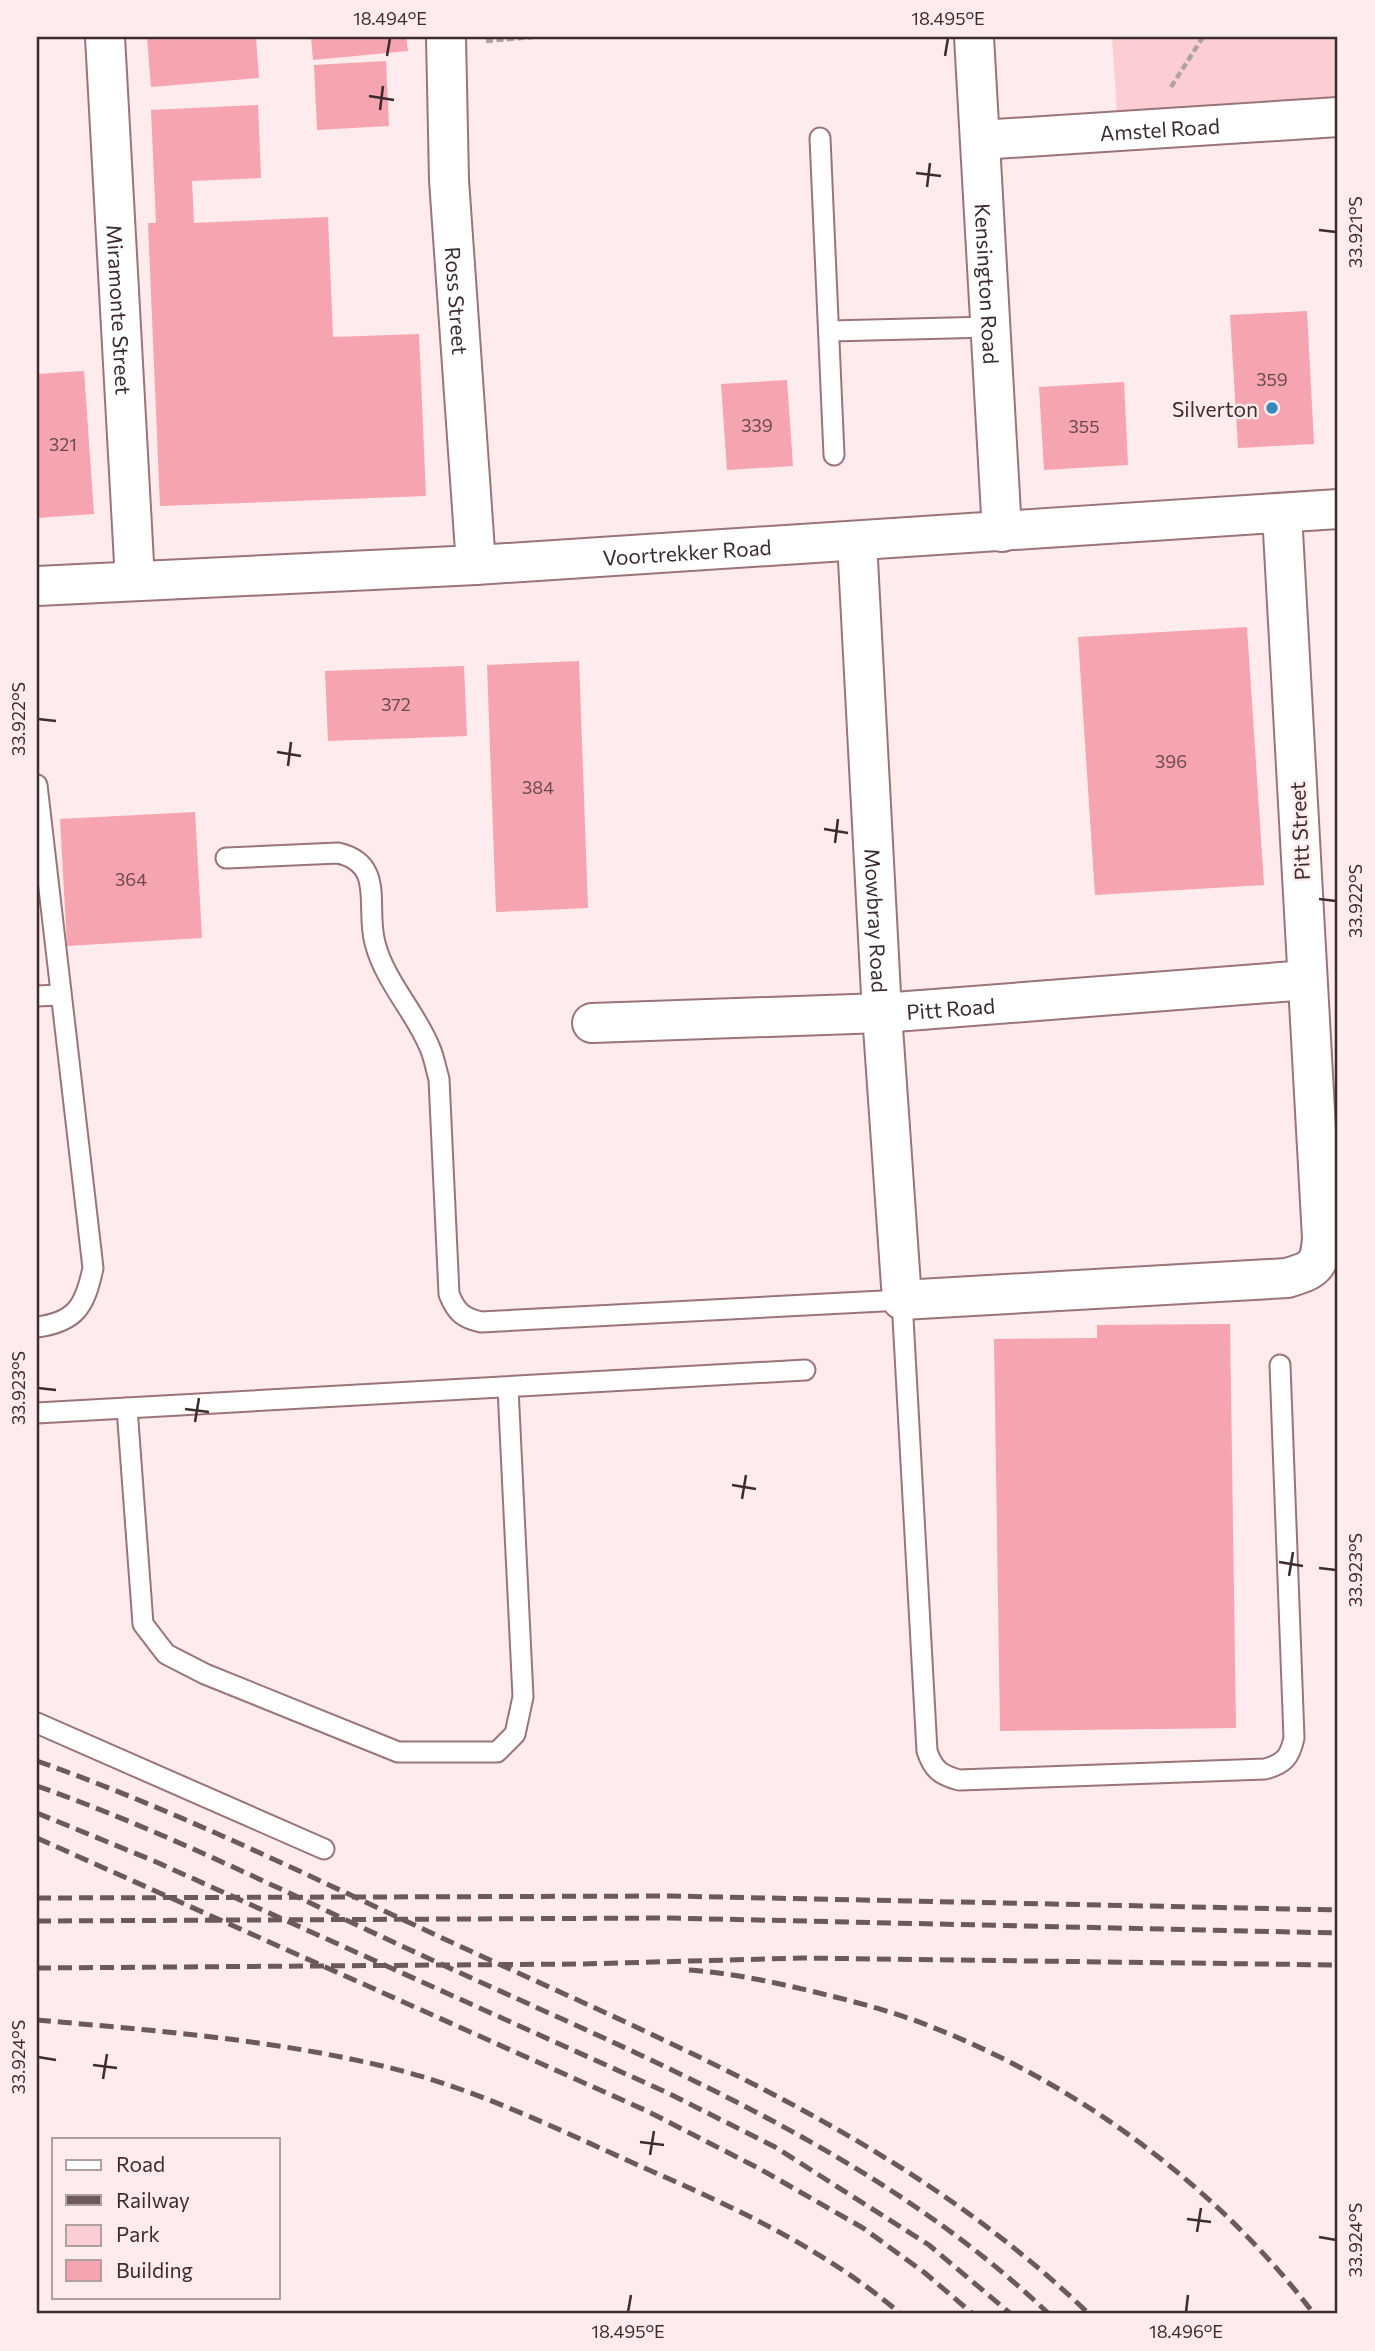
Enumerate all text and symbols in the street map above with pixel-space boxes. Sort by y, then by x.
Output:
text: 18.494°E [353,7,427,29]
text: 18.495°E [911,7,985,29]
street label: Amstel Road [1099,112,1220,145]
text: 33.921°S [1344,196,1366,268]
street label: Kensington Road [971,202,1005,365]
street label: Miramonte Street [103,224,137,395]
street label: Ross Street [441,246,474,356]
house number: 359 [1256,368,1288,390]
place label: Silverton [1172,396,1258,421]
marker: Silverton [1264,400,1280,416]
house number: 339 [741,414,773,436]
house number: 355 [1069,415,1099,437]
house number: 321 [49,433,77,455]
street label: Voortrekker Road [602,533,772,569]
text: 33.922°S [7,682,29,756]
house number: 372 [381,693,411,715]
house number: 396 [1155,750,1187,772]
house number: 384 [522,776,554,798]
street label: Pitt Street [1284,781,1314,881]
street label: Mowbray Road [861,848,893,993]
text: 33.922°S [1344,864,1366,938]
house number: 364 [115,868,147,890]
street label: Pitt Road [905,992,996,1024]
text: 33.923°S [7,1351,29,1425]
text: 33.923°S [1344,1533,1366,1607]
text: 33.924°S [7,2020,29,2094]
legend [52,2138,280,2298]
text: Road [116,2151,165,2176]
text: Railway [116,2187,190,2212]
text: 33.924°S [1344,2203,1366,2277]
text: Park [116,2221,160,2246]
text: Building [116,2257,193,2282]
text: 18.495°E [591,2320,665,2342]
text: 18.496°E [1149,2320,1223,2342]

